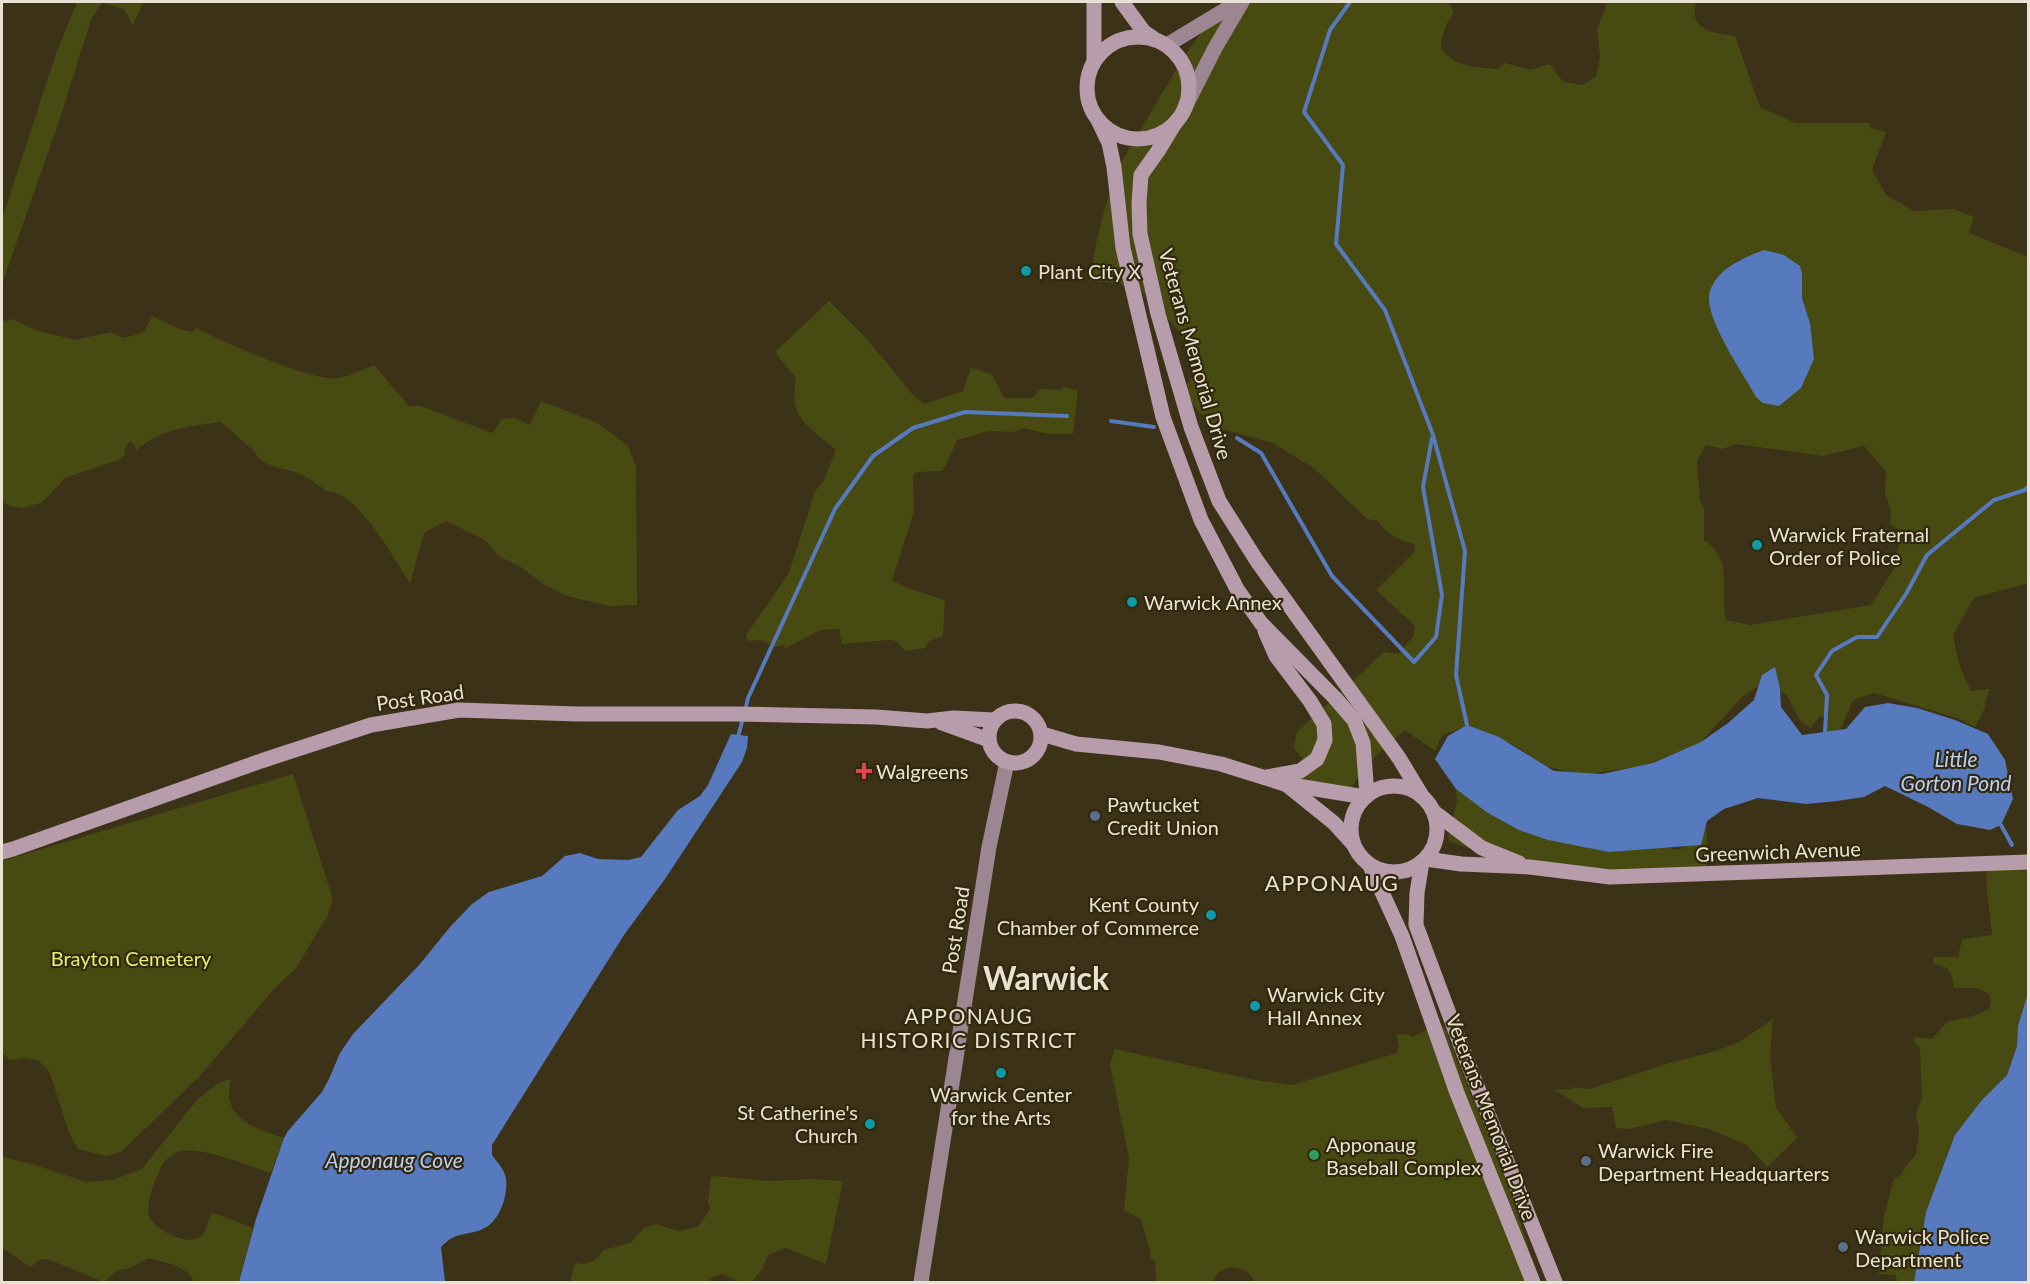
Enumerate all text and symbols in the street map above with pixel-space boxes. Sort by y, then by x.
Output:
street label: Veterans Memorial Drive [1154,246,1238,462]
place label: Plant City X [1038,259,1141,283]
marker: Plant City X [1019,264,1033,278]
place label: Warwick Fraternal Order of Police [1769,522,1929,569]
marker: Warwick Fraternal Order of Police [1750,538,1764,552]
place label: Warwick Annex [1144,590,1282,614]
marker: Warwick Annex [1125,595,1139,609]
street label: Post Road [375,679,465,715]
water label: Little Gorton Pond [1901,746,2011,795]
place label: Walgreens [876,759,968,783]
marker: Walgreens [857,764,871,778]
place label: Pawtucket Credit Union [1107,792,1219,839]
marker: Pawtucket Credit Union [1088,809,1102,823]
street label: Greenwich Avenue [1695,836,1861,866]
district label: APPONAUG [1265,869,1399,896]
street label: Post Road [936,885,974,975]
place label: Kent County Chamber of Commerce [997,892,1200,939]
marker: Kent County Chamber of Commerce [1204,908,1218,922]
park label: Brayton Cemetery [51,946,212,970]
district label: Warwick [983,958,1110,997]
place label: Warwick City Hall Annex [1267,982,1385,1029]
marker: Warwick City Hall Annex [1248,999,1262,1013]
district label: APPONAUG HISTORIC DISTRICT [861,1003,1077,1052]
street label: Veterans Memorial Drive [1442,1011,1542,1223]
marker: Warwick Center for the Arts [994,1066,1008,1080]
place label: Warwick Center for the Arts [930,1082,1073,1129]
place label: St Catherine's Church [737,1100,858,1147]
marker: St Catherine's Church [863,1117,877,1131]
place label: Apponaug Baseball Complex [1326,1132,1481,1179]
place label: Warwick Fire Department Headquarters [1598,1138,1829,1185]
water label: Apponaug Cove [324,1147,463,1172]
marker: Apponaug Baseball Complex [1307,1148,1321,1162]
marker: Warwick Fire Department Headquarters [1579,1154,1593,1168]
place label: Warwick Police Department [1855,1224,1989,1271]
marker: Warwick Police Department [1836,1240,1850,1254]

